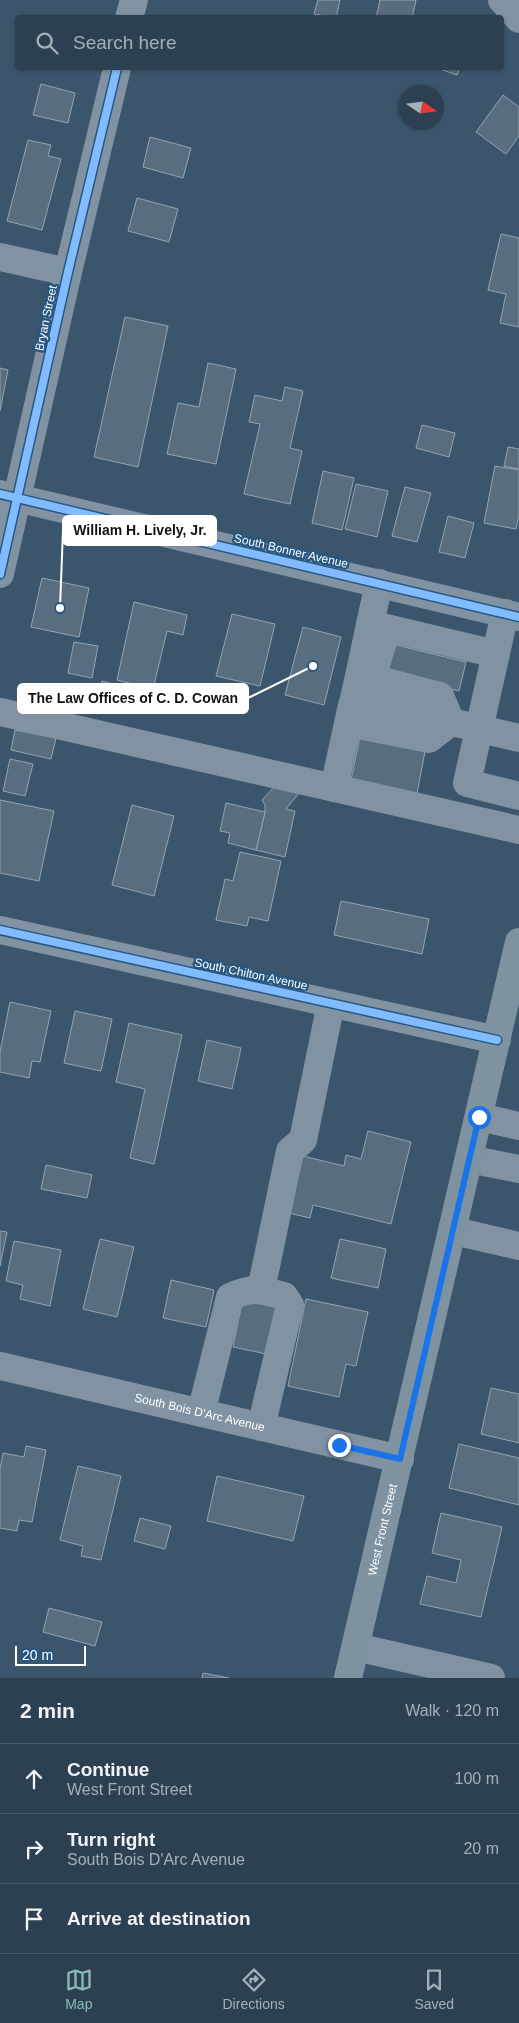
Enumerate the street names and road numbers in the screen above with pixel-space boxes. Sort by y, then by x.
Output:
street label: Bryan Street [32,283,60,352]
street label: South Bonner Avenue [233,531,350,571]
street label: South Chilton Avenue [193,955,309,993]
street label: South Bois D'Arc Avenue [133,1390,267,1434]
street label: West Front Street [365,1482,400,1577]

